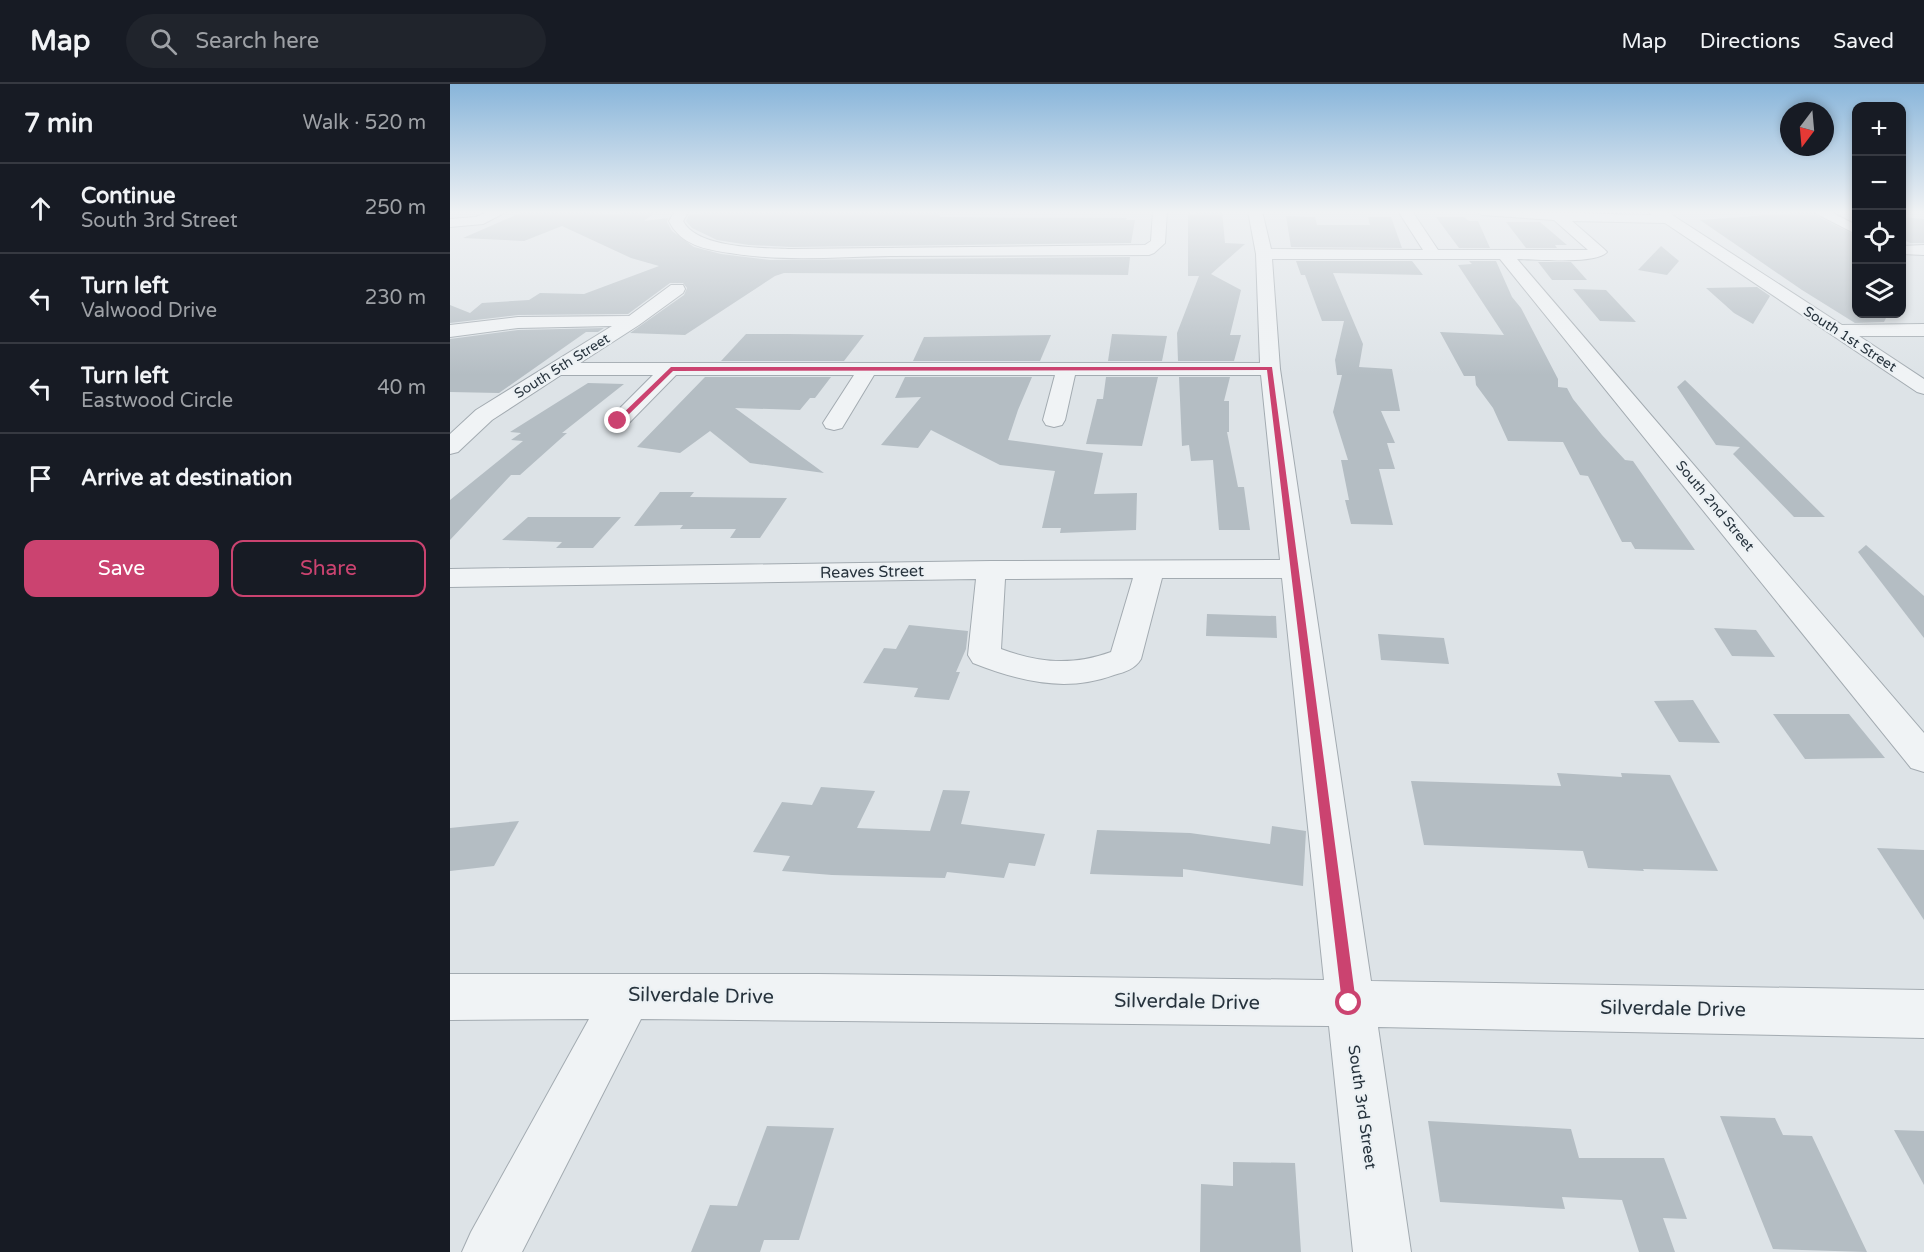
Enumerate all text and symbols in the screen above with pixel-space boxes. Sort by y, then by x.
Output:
search box [126,14,546,68]
text: Map [30,24,90,58]
icon: search [147,25,180,58]
text: Search here [195,28,319,54]
text: Map [1621,29,1667,54]
text: Directions [1700,29,1800,54]
text: Saved [1833,29,1894,54]
north arrow [1780,102,1834,156]
map controls [1852,102,1906,318]
button: + [1852,102,1906,156]
text: 7 min [24,108,93,139]
text: Walk · 520 m [303,111,426,135]
button: − [1852,156,1906,210]
text: Continue [81,183,176,209]
icon: ahead [24,192,57,225]
text: 250 m [365,196,426,220]
text: South 3rd Street [81,209,238,233]
button: locate [1852,210,1906,264]
button: layers [1852,264,1906,318]
text: Turn left [81,273,169,299]
icon: left [24,282,57,315]
text: 230 m [365,286,426,310]
text: Valwood Drive [81,299,217,323]
street label: South 1st Street [1800,303,1900,376]
street label: South 5th Street [511,329,613,402]
text: Turn left [81,363,169,389]
icon: left [24,372,57,405]
text: 40 m [377,376,426,400]
text: Eastwood Circle [81,389,233,413]
route end [604,407,630,433]
street label: South 2nd Street [1672,457,1758,555]
icon: arrive [24,462,57,495]
text: Arrive at destination [81,465,292,491]
button: Save [24,540,219,597]
button: Share [231,540,426,597]
street label: Reaves Street [820,561,924,583]
street label: Silverdale Drive [628,983,774,1009]
street label: Silverdale Drive [1114,989,1260,1015]
route start [1335,989,1361,1015]
street label: Silverdale Drive [1600,996,1746,1022]
street label: South 3rd Street [1343,1044,1381,1170]

